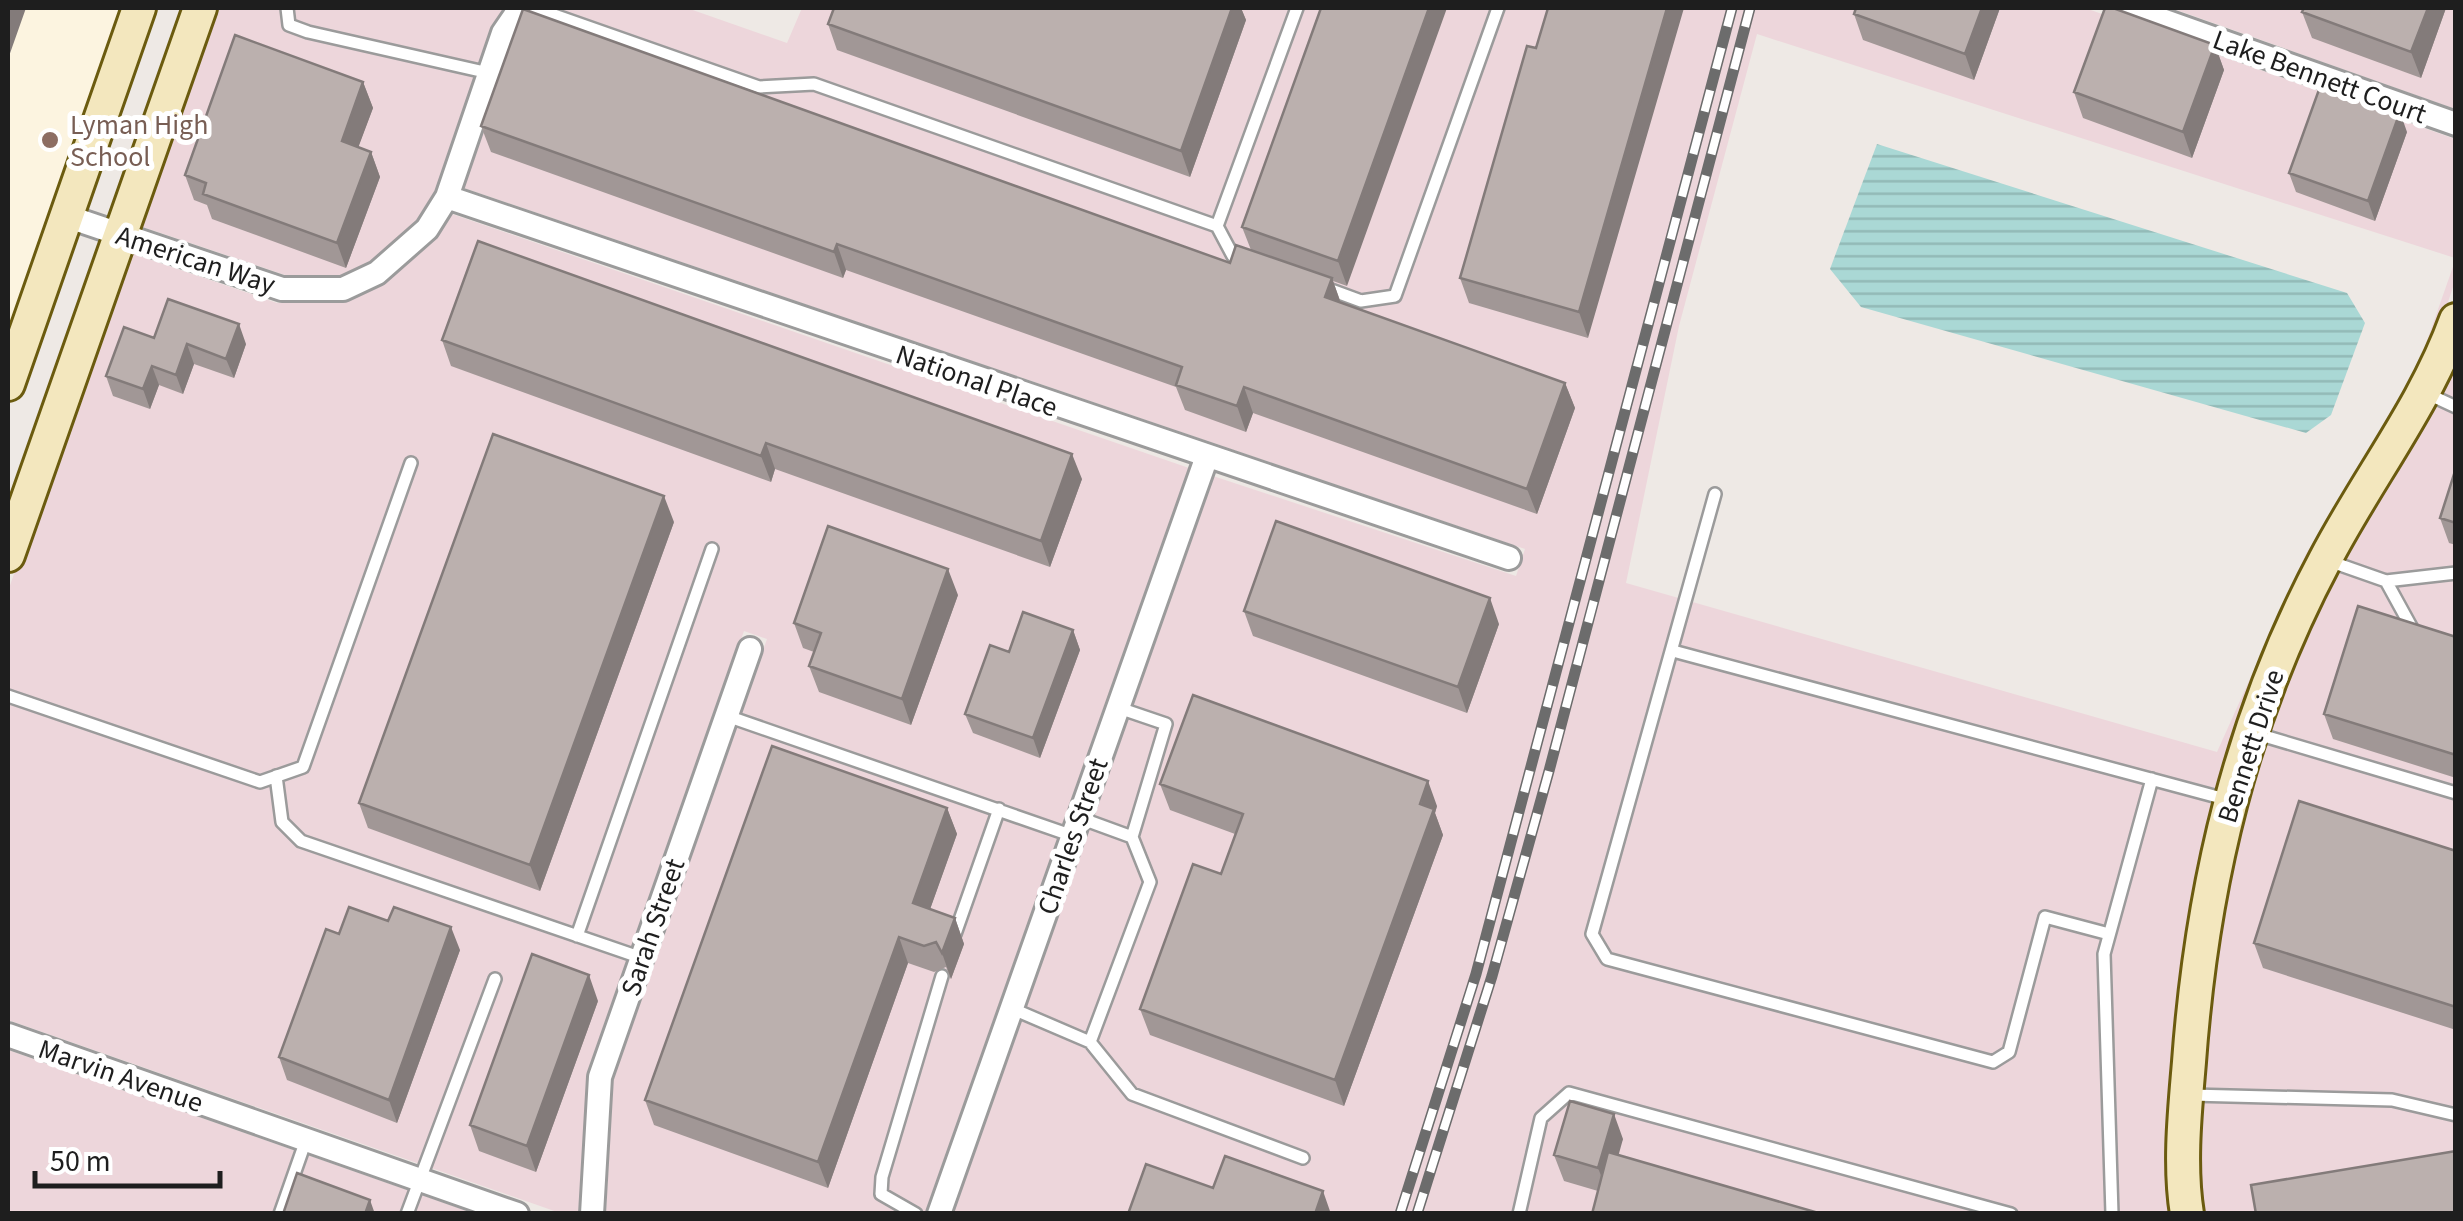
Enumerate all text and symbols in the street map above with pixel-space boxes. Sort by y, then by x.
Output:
street label: Lake Bennett Court [2207,20,2433,134]
place label: Lyman High School [70,105,208,177]
marker: Lyman High School [39,129,61,151]
street label: American Way [111,215,280,304]
street label: National Place [890,335,1063,427]
street label: Bennett Drive [2207,664,2295,828]
street label: Charles Street [1027,752,1119,920]
street label: Sarah Street [611,853,695,1002]
street label: Marvin Avenue [33,1029,209,1123]
scale bar [35,1126,220,1188]
text: 50 m [50,1140,111,1183]

